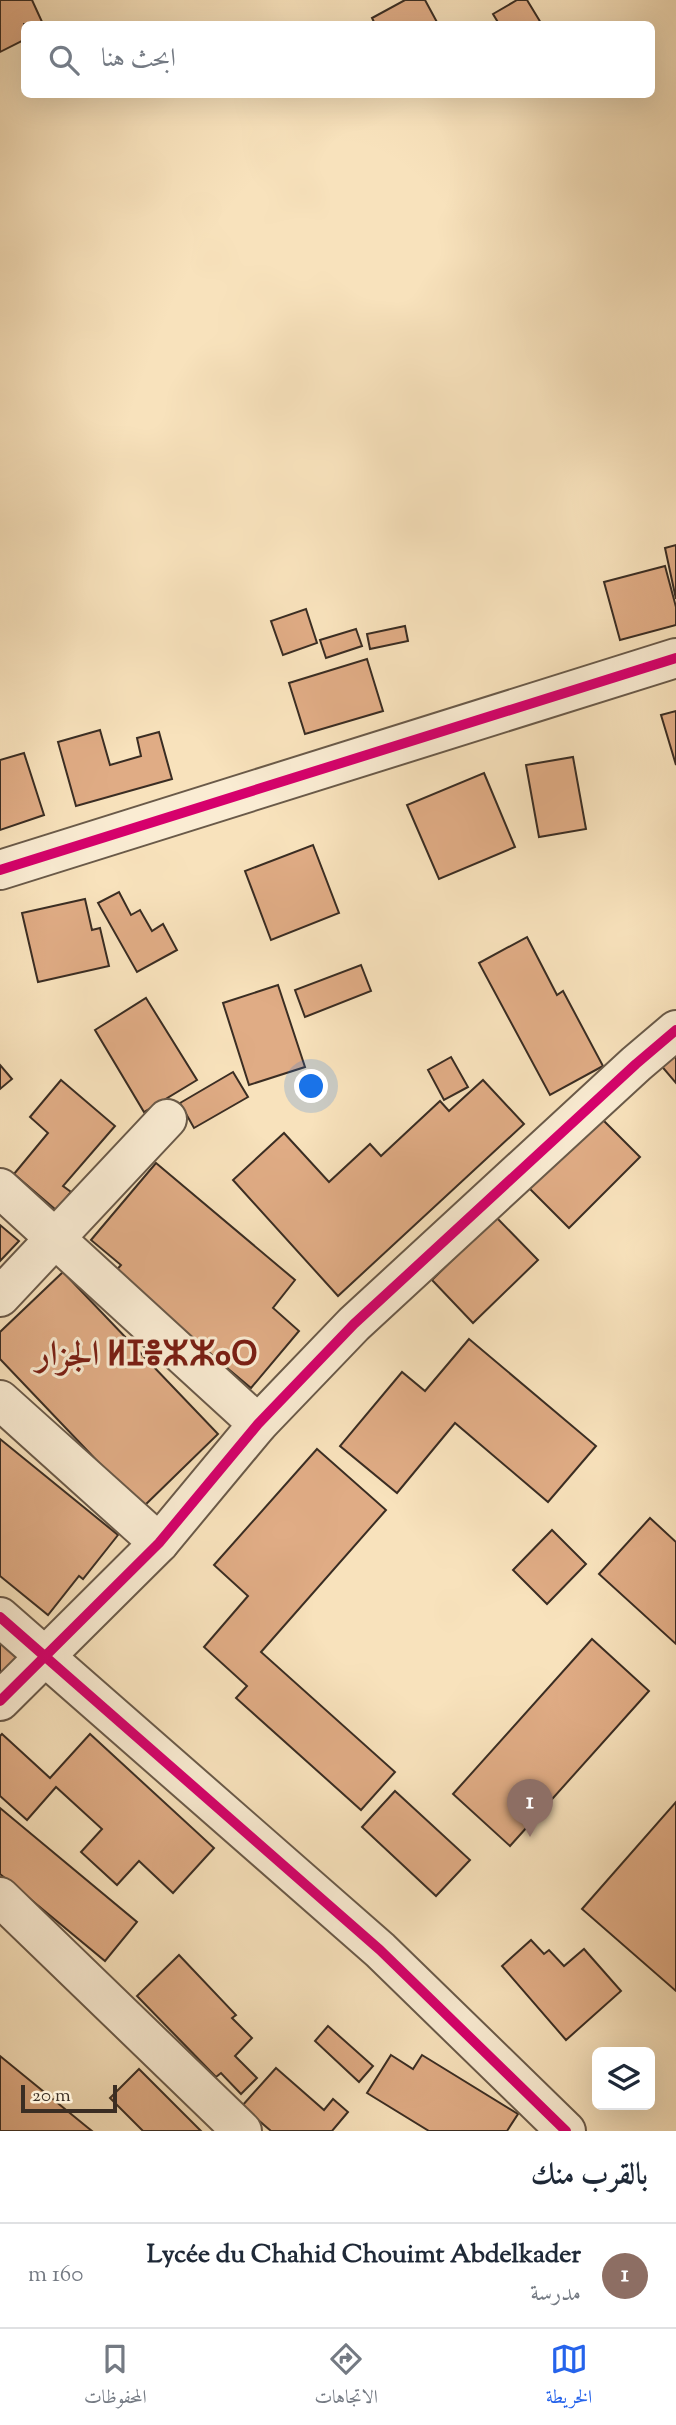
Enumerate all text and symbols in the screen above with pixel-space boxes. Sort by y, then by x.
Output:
search box [21,21,655,98]
icon: search [45,41,83,79]
text: ابحث هنا [101,41,176,78]
your location [294,1069,328,1103]
district label: الجزار ⵍⵊⴻⵣⵣⴰⵔ [32,1331,258,1382]
pin: 1 [507,1779,553,1837]
map controls [592,2047,655,2110]
button: layers [592,2047,655,2110]
scale bar [21,2082,117,2114]
text: 20 m [32,2083,71,2110]
text: بالقرب منك [531,2155,648,2198]
text: Lycée du Chahid Chouimt Abdelkader [147,2237,581,2274]
text: 160 m [28,2259,83,2292]
text: 1 [621,2259,629,2292]
text: مدرسة [530,2278,581,2311]
tab: المحفوظات [84,2340,147,2415]
tab: الاتجاهات [315,2340,378,2415]
tab: الخريطة [546,2340,592,2415]

